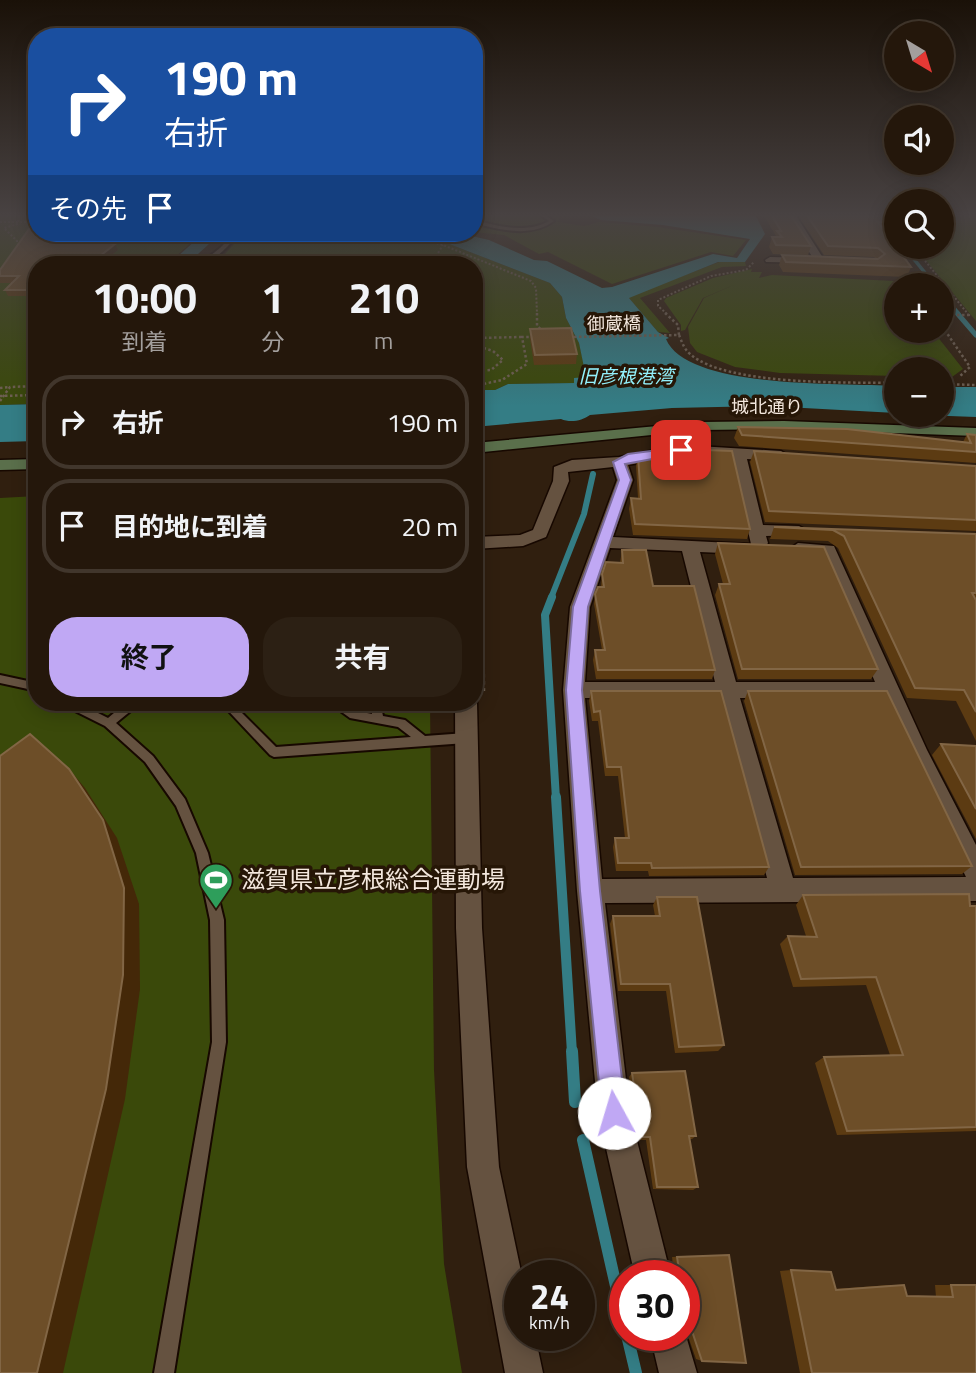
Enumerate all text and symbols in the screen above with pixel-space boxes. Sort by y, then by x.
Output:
north arrow [884,21,954,91]
map controls [884,21,954,427]
text: 190 m [164,39,298,114]
icon: right [49,56,140,147]
button: sound [884,105,954,175]
text: 右折 [164,108,228,156]
text: その先 [49,189,127,228]
icon: arrive [141,189,179,227]
button: search [884,189,954,259]
text: 10:00 [92,265,197,329]
text: 1 [261,265,284,329]
text: 210 [348,265,419,329]
button: + [884,273,954,343]
street label: 御蔵橋 [587,310,641,337]
text: m [374,323,393,358]
text: 到着 [121,324,167,359]
text: 分 [261,324,284,359]
button: − [884,357,954,427]
water label: 旧彦根港湾 [578,361,676,390]
street label: 城北通り [731,393,803,420]
icon: right [53,403,91,441]
text: 右折 [112,403,164,442]
text: 190 m [387,403,458,442]
pin [651,420,711,480]
icon: arrive [662,431,700,469]
icon: arrive [53,507,91,545]
text: 目的地に到着 [112,507,268,546]
text: 20 m [401,507,458,546]
button: 終了 [49,617,249,697]
button: 共有 [263,617,462,697]
sports icon: 滋賀県立彦根総合運動場 [197,861,235,910]
place label: 滋賀県立彦根総合運動場 [241,861,505,897]
position arrow [577,1076,651,1150]
speed limit sign: 30 [609,1260,700,1351]
text: 24 [530,1269,569,1323]
text: km/h [529,1309,570,1336]

